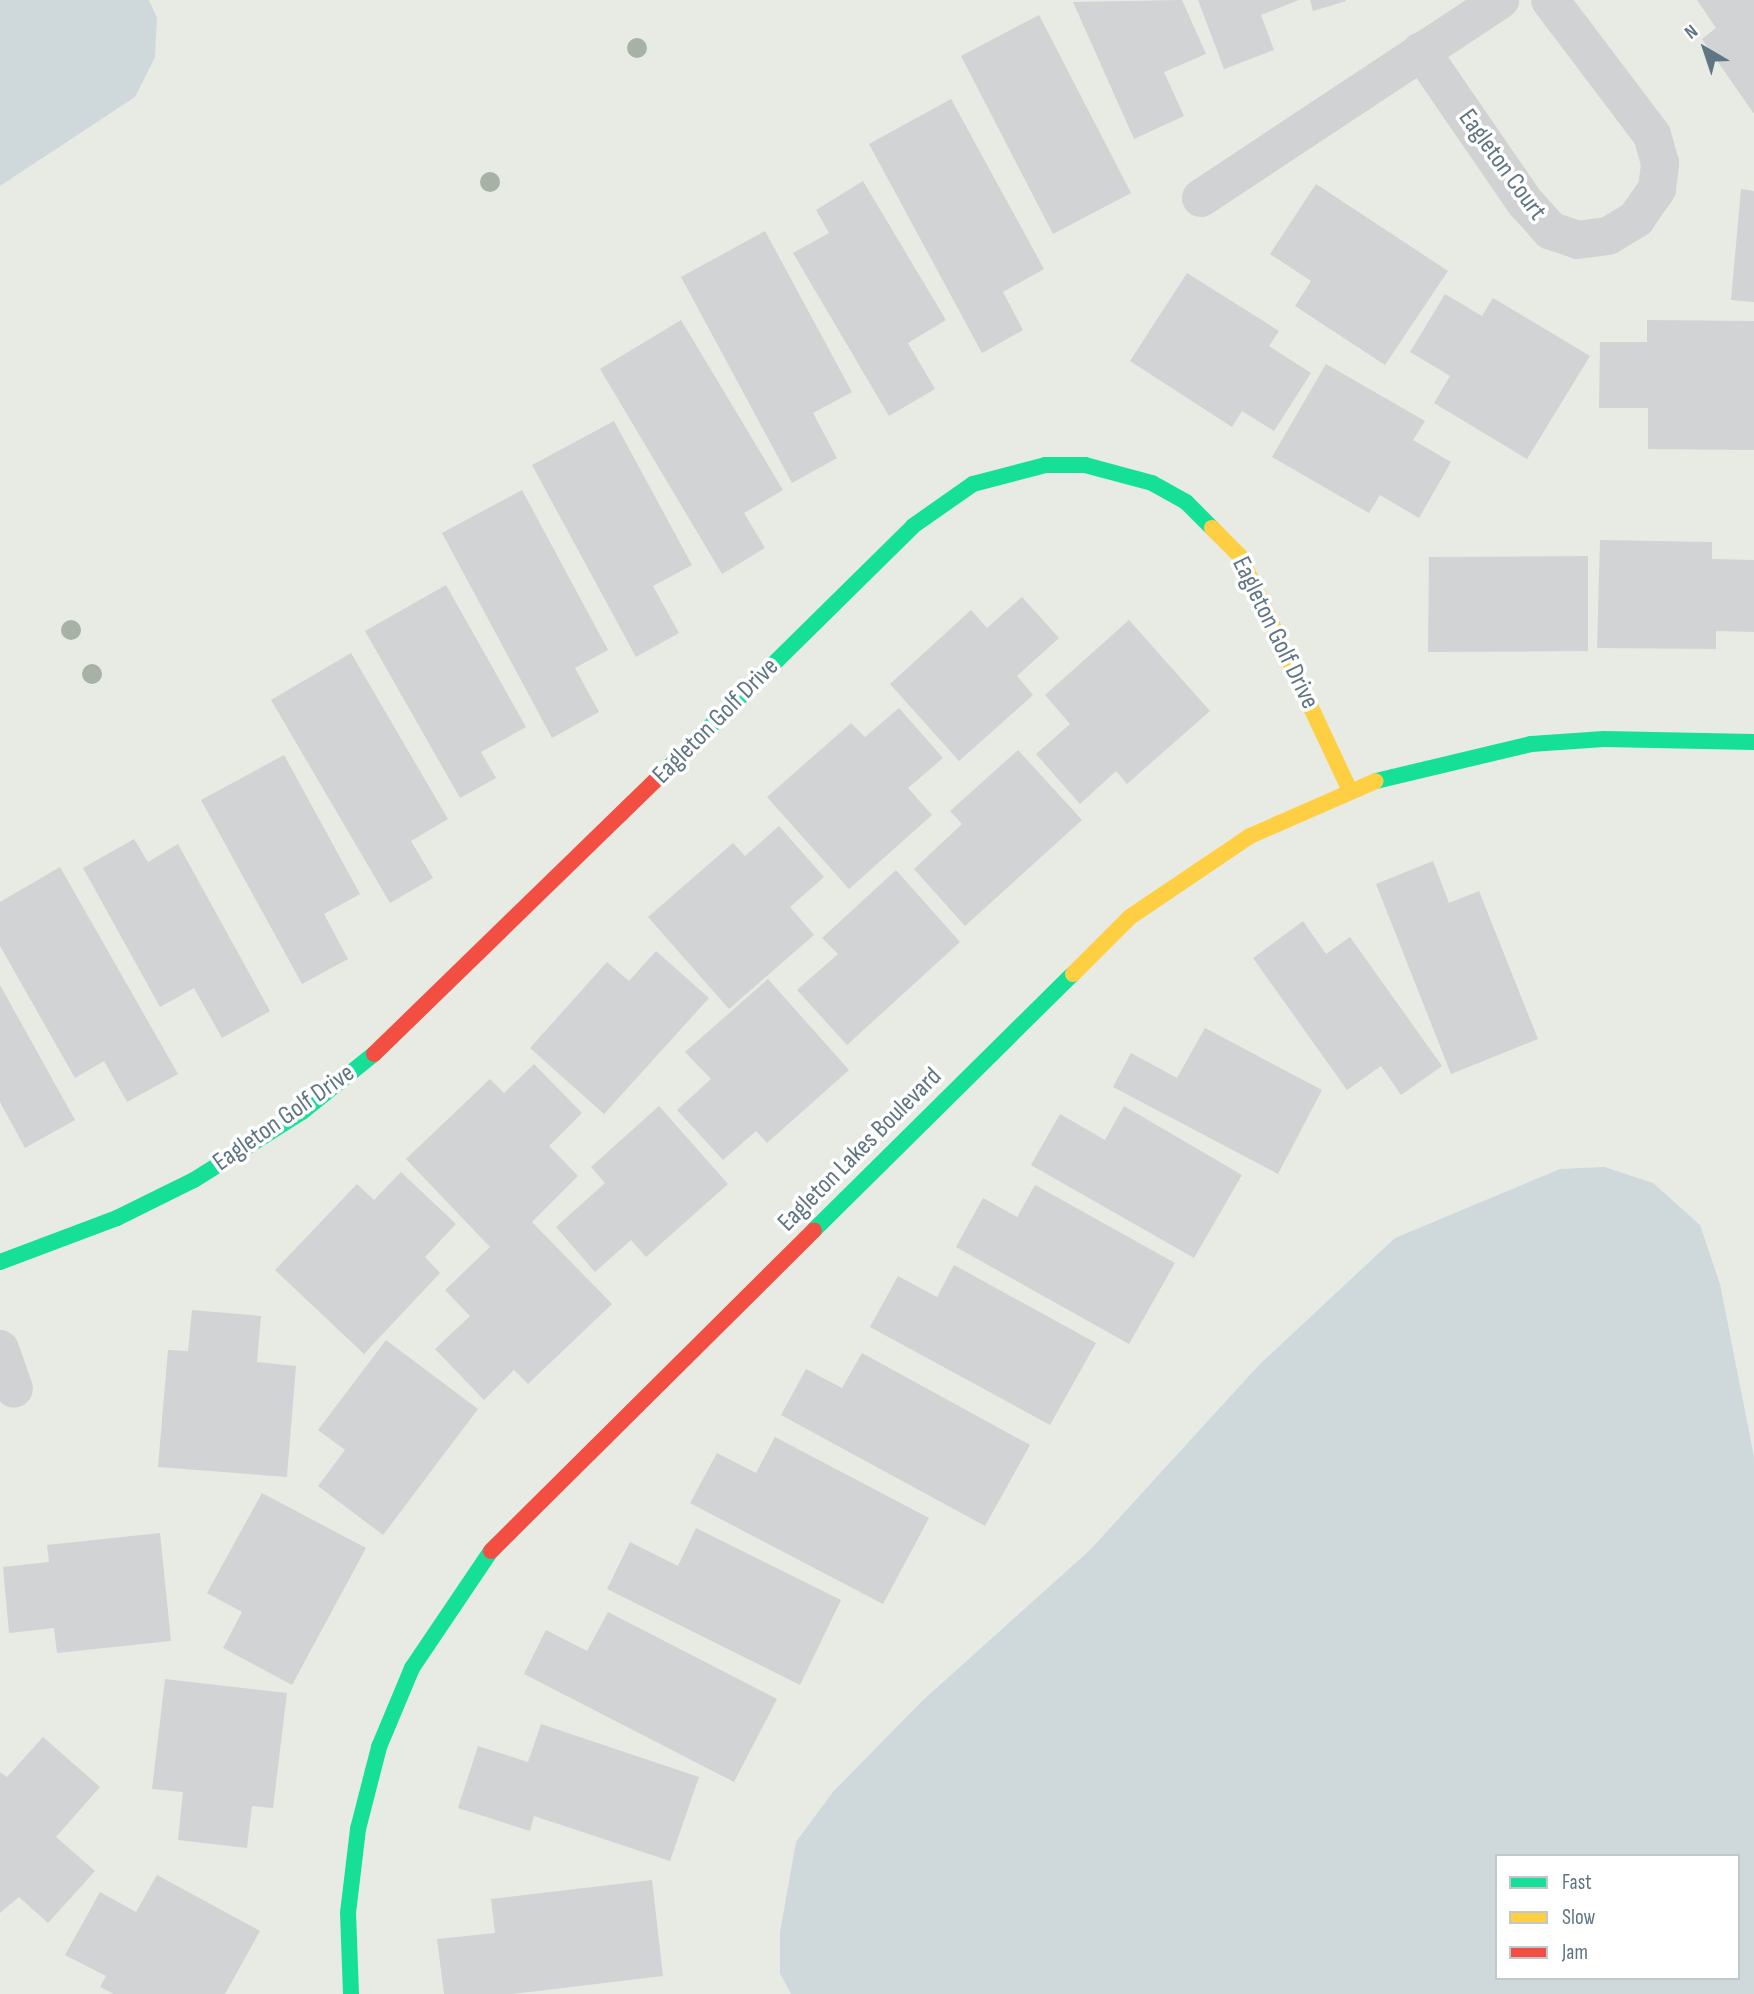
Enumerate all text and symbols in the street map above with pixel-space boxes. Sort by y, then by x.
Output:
north arrow [1670,14,1740,84]
text: N [1680,20,1703,44]
street label: Eagleton Court [1451,103,1553,227]
street label: Eagleton Golf Drive [1225,552,1325,714]
street label: Eagleton Golf Drive [646,651,786,791]
street label: Eagleton Golf Drive [207,1058,361,1178]
street label: Eagleton Lakes Boulevard [772,1062,948,1238]
legend [1495,1854,1740,1980]
text: Fast [1562,1870,1592,1895]
text: Slow [1562,1905,1595,1930]
text: Jam [1562,1940,1588,1965]

